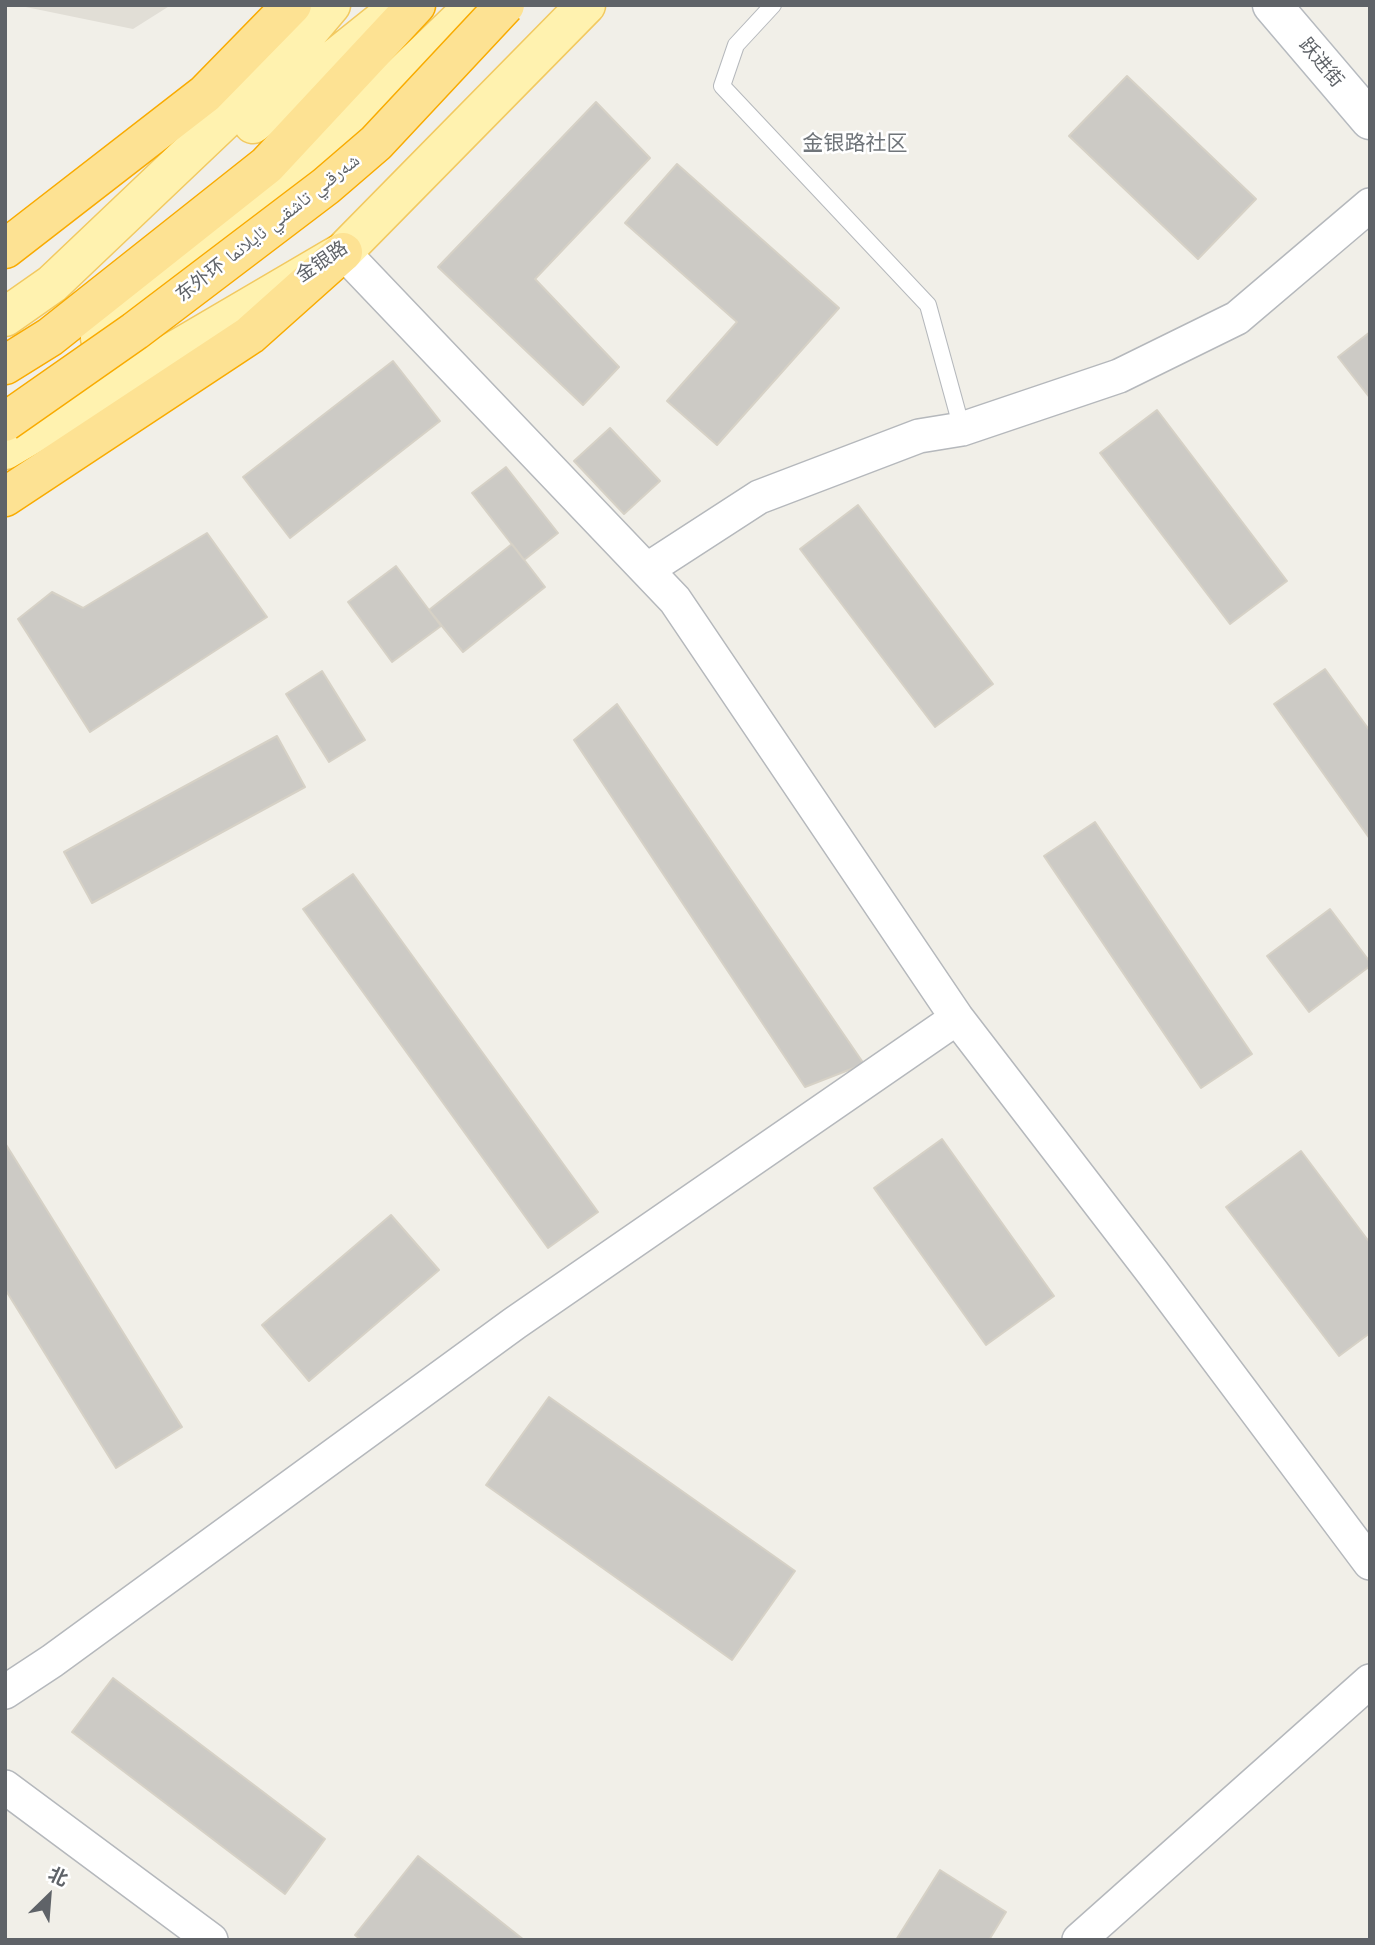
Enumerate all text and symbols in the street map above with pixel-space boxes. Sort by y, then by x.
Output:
street label: 跃进街 [1294,34,1348,92]
district label: 金银路社区 [803,131,907,157]
street label: 东外环 شەرقىي تاشقىي ئايلانما [171,149,365,307]
street label: 金银路 [292,237,352,287]
north arrow [14,1861,84,1931]
text: 北 [45,1862,72,1891]

